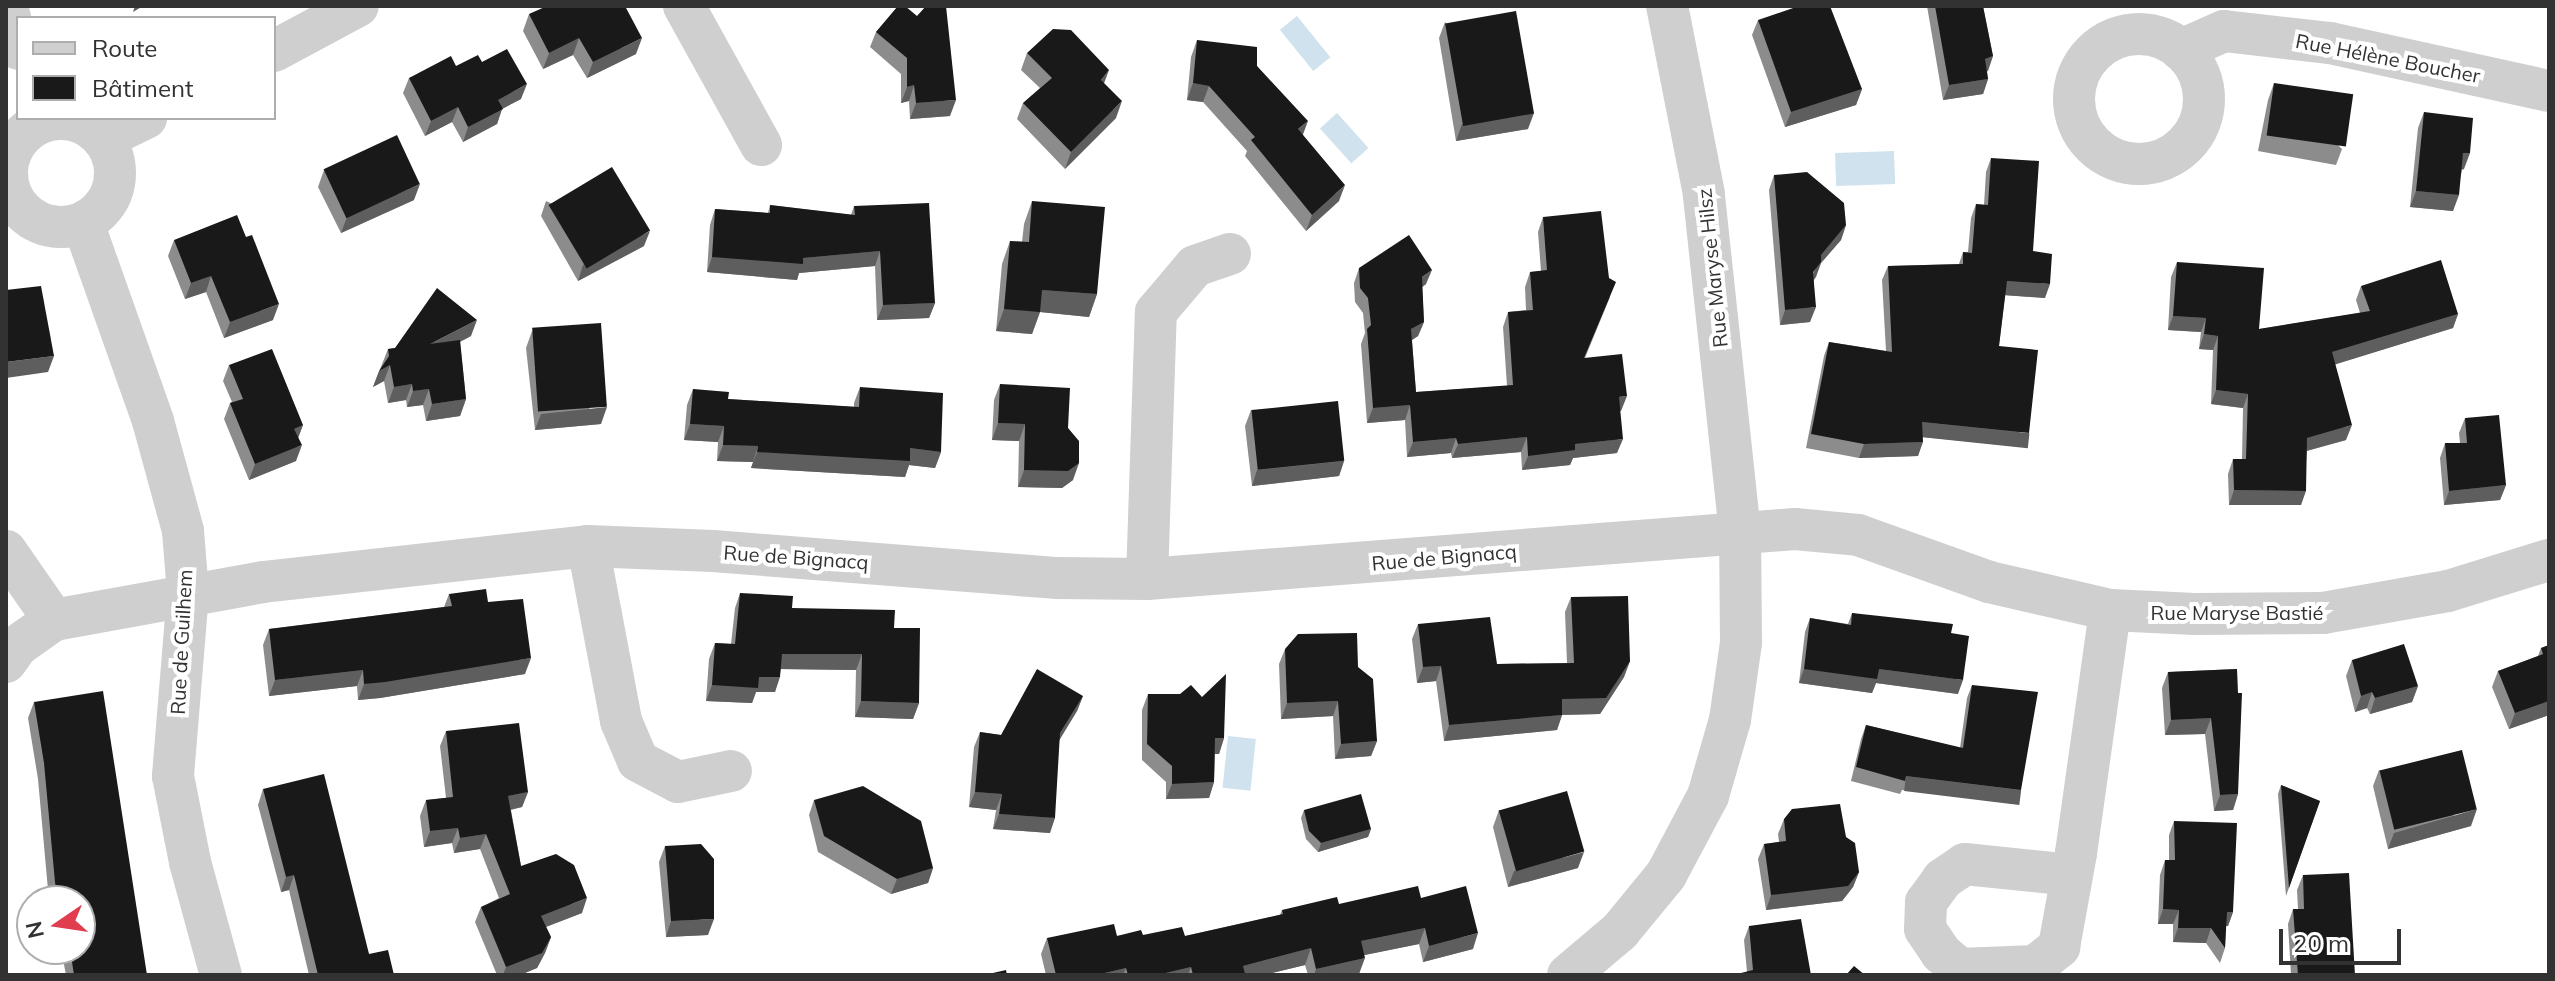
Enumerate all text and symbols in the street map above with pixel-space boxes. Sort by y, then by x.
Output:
legend [16,16,276,120]
street label: Rue Hélène Boucher [2294,28,2482,88]
text: Route [92,33,157,63]
text: Bâtiment [92,73,193,103]
street label: Rue Maryse Hilsz [1692,187,1732,349]
street label: Rue de Bignacq [1371,539,1517,575]
street label: Rue de Bignacq [723,540,869,574]
street label: Rue de Guilhem [165,569,197,715]
street label: Rue Maryse Bastié [2151,600,2323,624]
north arrow [16,885,96,965]
scale bar [2283,913,2405,963]
text: N [19,919,50,941]
text: 20 m [2293,928,2349,958]

